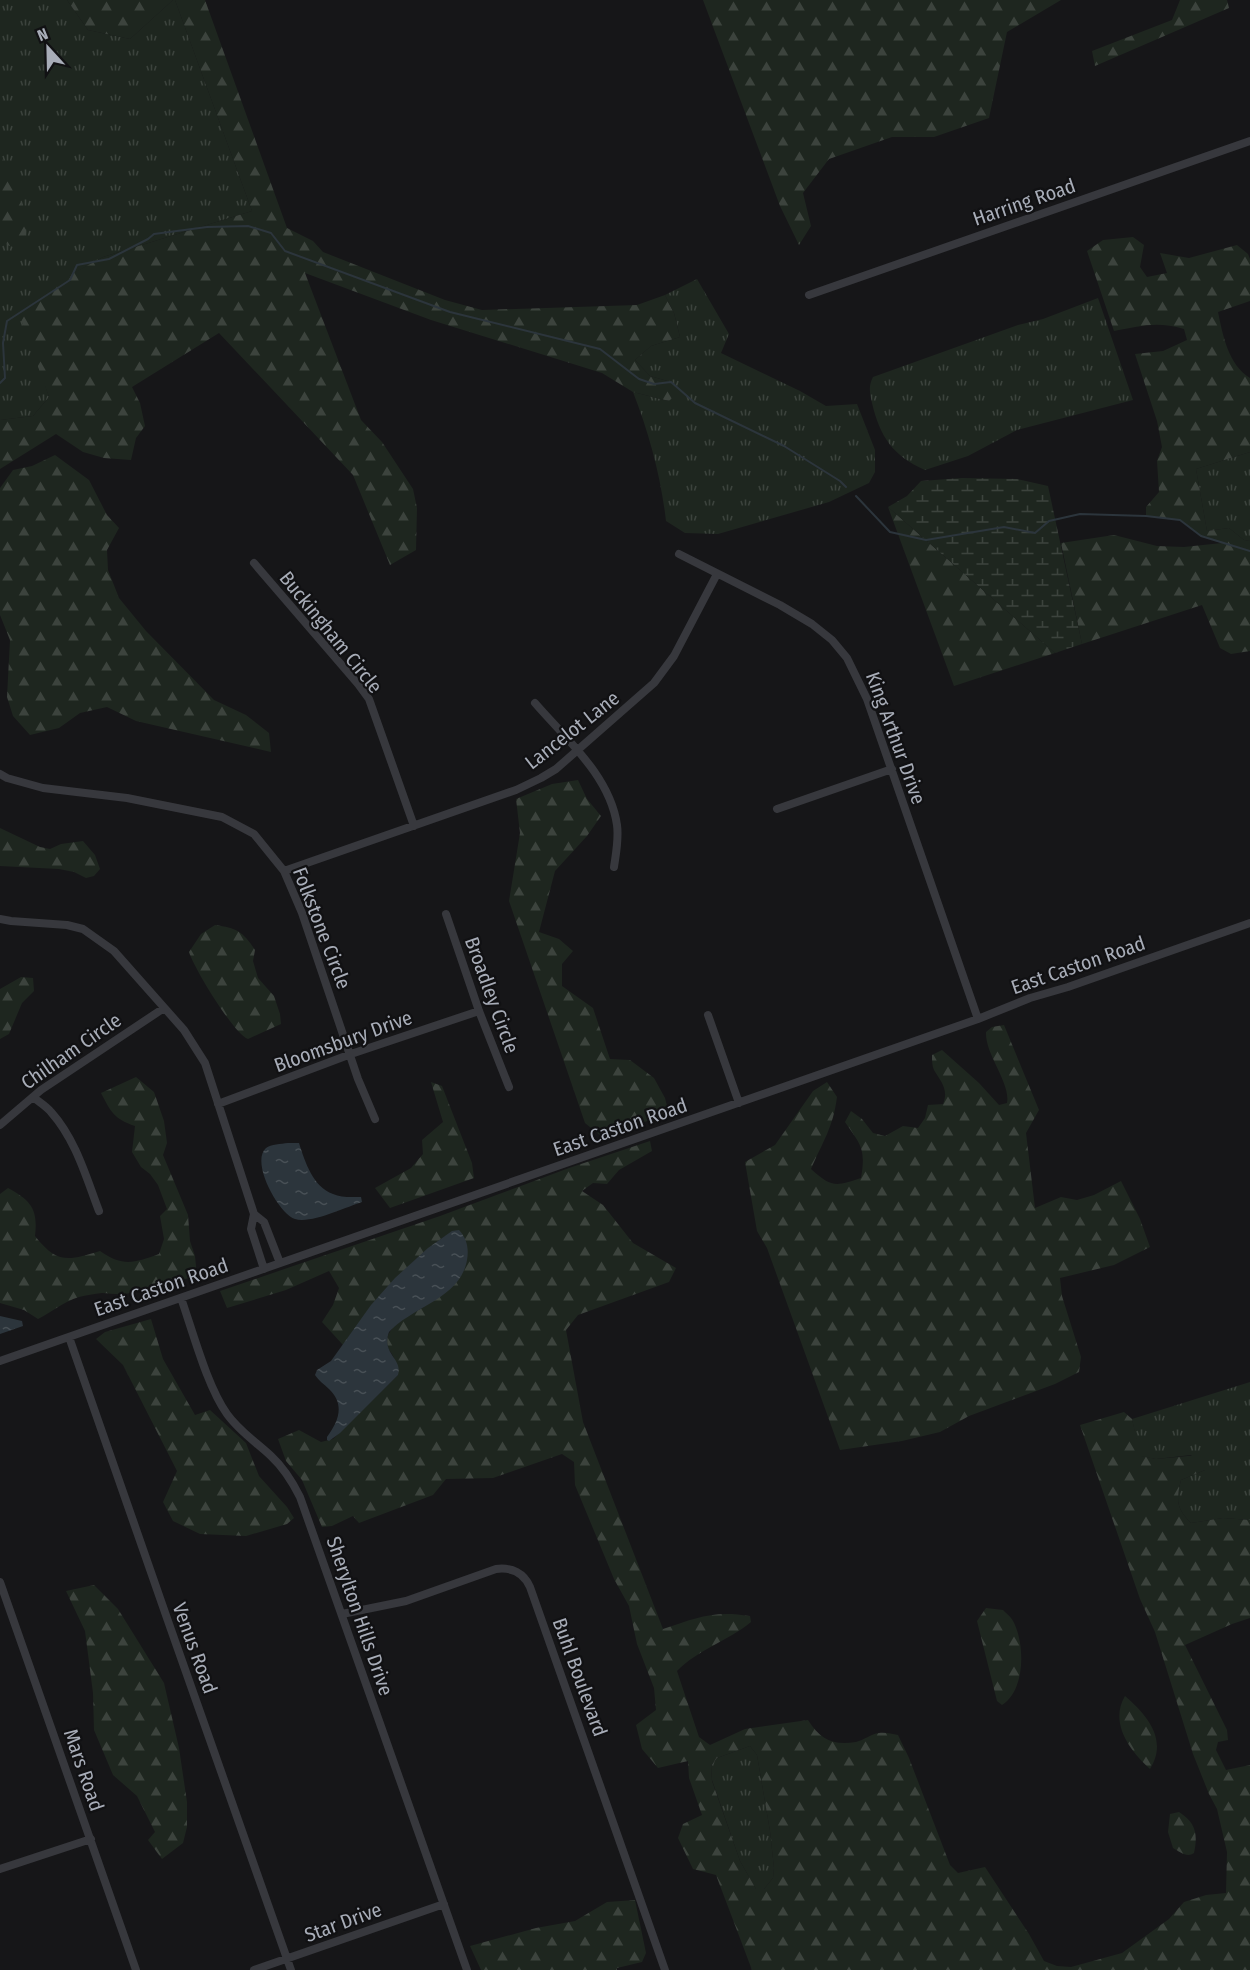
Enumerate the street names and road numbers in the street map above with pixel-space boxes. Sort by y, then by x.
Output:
street label: Harring Road [969,173,1079,231]
street label: Buckingham Circle [274,566,388,698]
street label: King Arthur Drive [861,668,931,808]
street label: Lancelot Lane [520,686,624,774]
street label: Folkstone Circle [288,864,356,992]
street label: East Caston Road [1008,931,1148,999]
street label: Broadley Circle [460,934,524,1056]
street label: Bloomsbury Drive [271,1005,415,1077]
street label: Chilham Circle [16,1008,126,1094]
street label: East Caston Road [550,1093,690,1161]
street label: East Caston Road [91,1253,231,1321]
street label: Sherylton Hills Drive [321,1533,399,1699]
street label: Venus Road [167,1599,223,1697]
street label: Buhl Boulevard [547,1614,613,1740]
street label: Mars Road [59,1726,109,1814]
street label: Star Drive [301,1897,385,1947]

